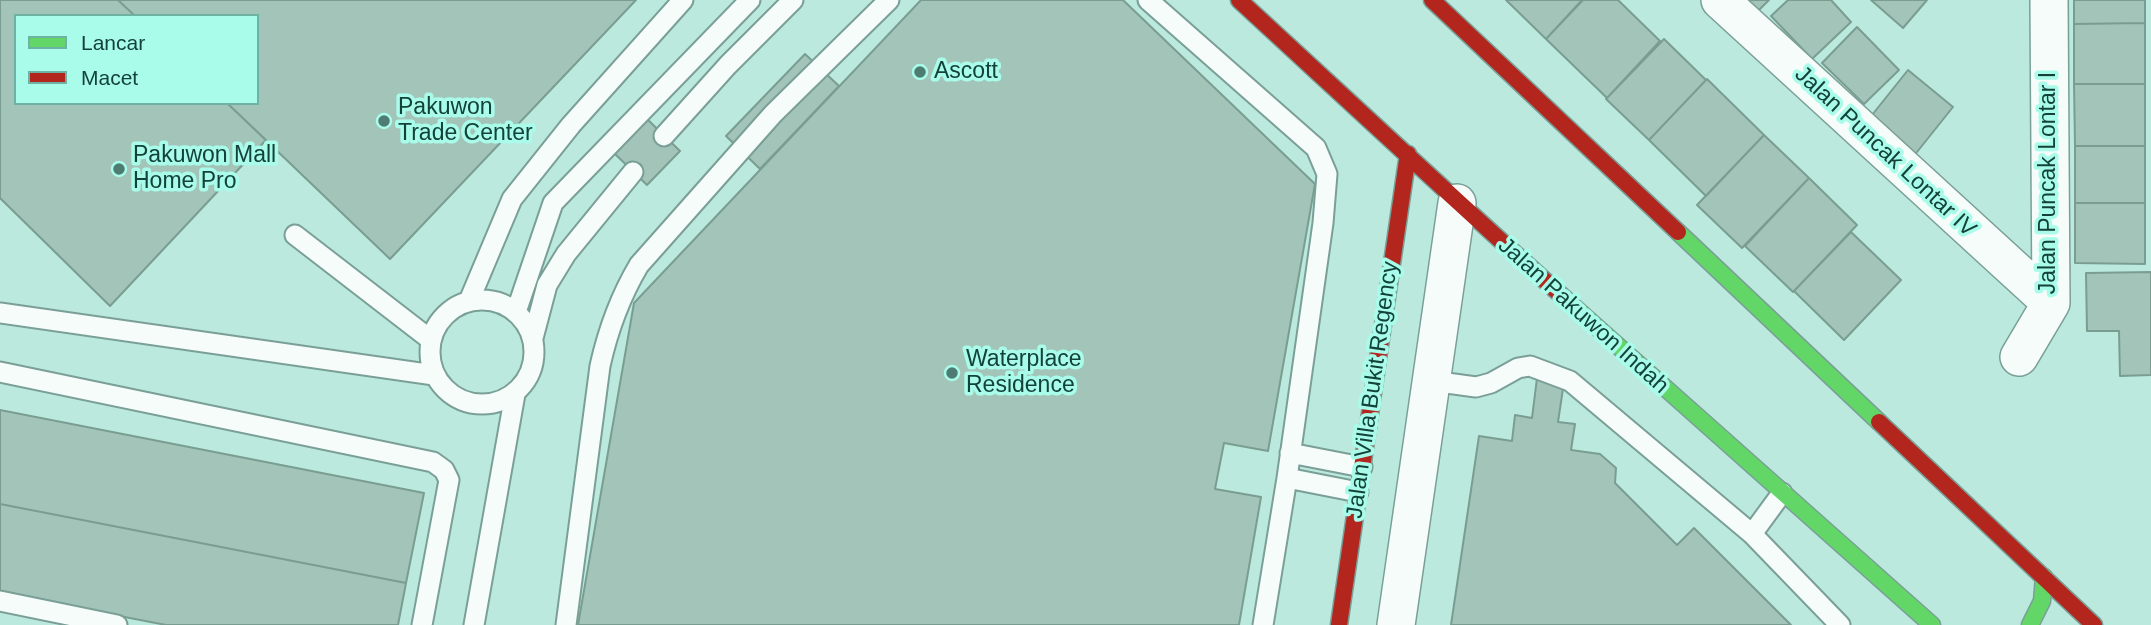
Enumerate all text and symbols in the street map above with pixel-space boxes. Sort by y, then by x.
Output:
legend [14,14,259,105]
text: Lancar [81,31,145,54]
place label: Ascott [934,58,998,86]
street label: Jalan Puncak Lontar IV [1789,61,1981,243]
marker: Ascott [912,64,928,80]
text: Macet [81,66,138,89]
street label: Jalan Puncak Lontar I [2035,72,2063,294]
place label: Pakuwon Trade Center [398,94,533,148]
marker: Pakuwon Trade Center [376,113,392,129]
place label: Pakuwon Mall Home Pro [133,142,276,196]
marker: Pakuwon Mall Home Pro [111,161,127,177]
street label: Jalan Pakuwon Indah [1492,232,1674,400]
street label: Jalan Villa Bukit Regency [1341,260,1405,520]
place label: Waterplace Residence [966,346,1081,400]
marker: Waterplace Residence [944,365,960,381]

